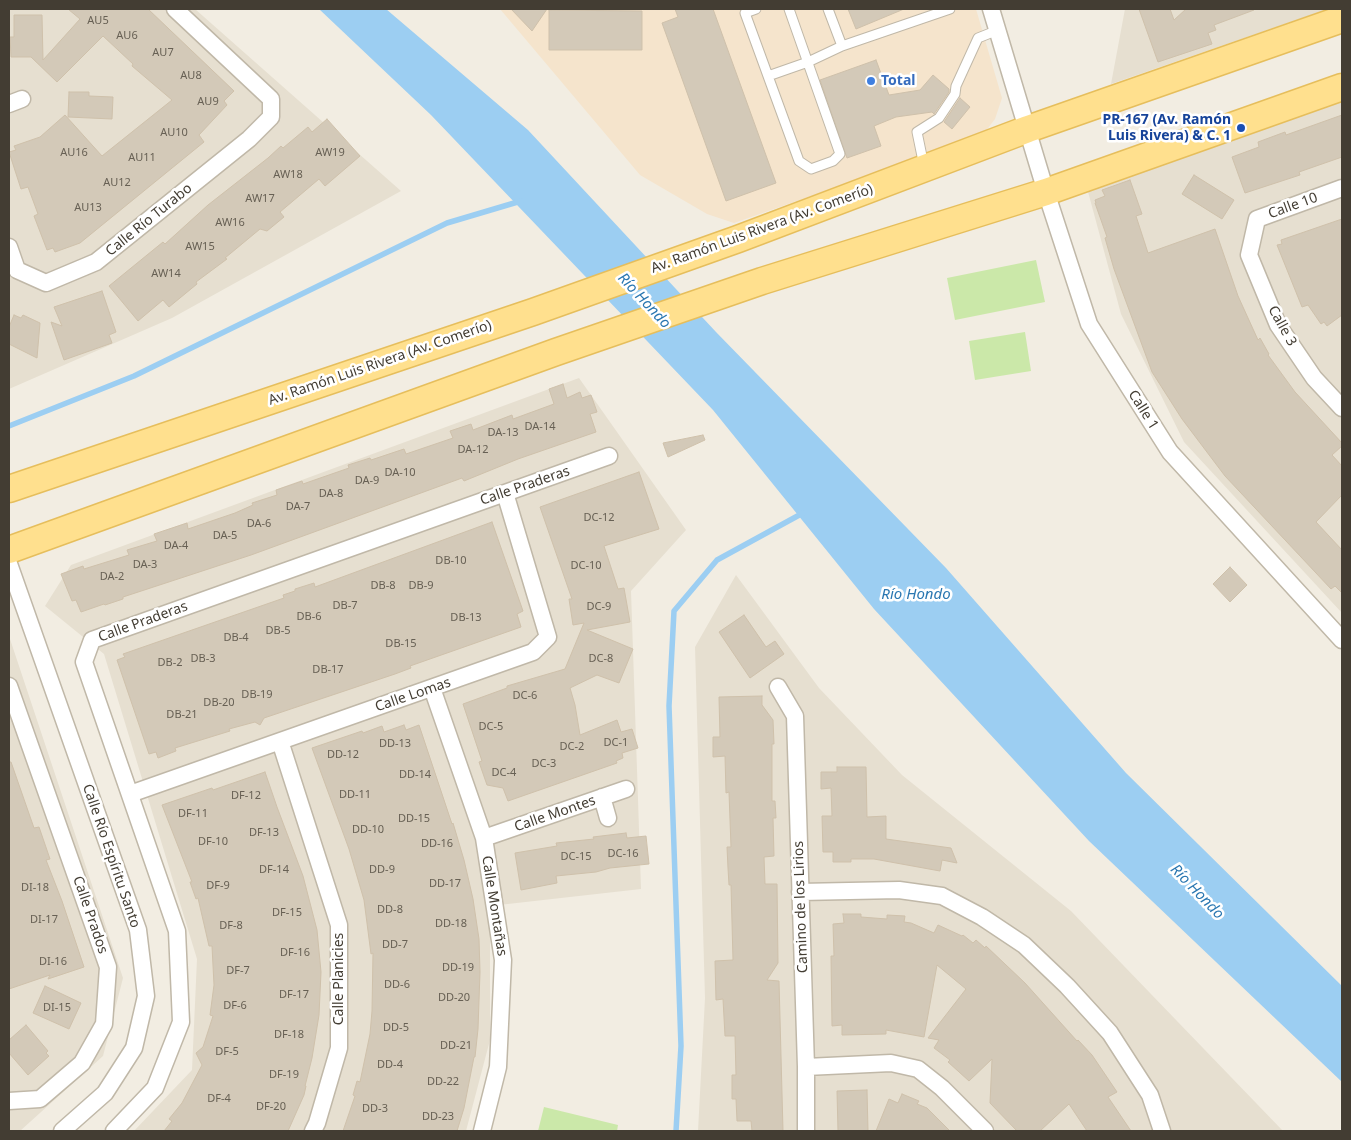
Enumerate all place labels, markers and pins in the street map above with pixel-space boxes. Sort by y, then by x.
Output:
place label: Total [881,73,915,89]
marker: Total [865,75,877,87]
place label: PR-167 (Av. Ramón Luis Rivera) & C. 1 [1102,112,1231,144]
marker: PR-167 (Av. Ramón Luis Rivera) & C. 1 [1235,122,1247,134]

